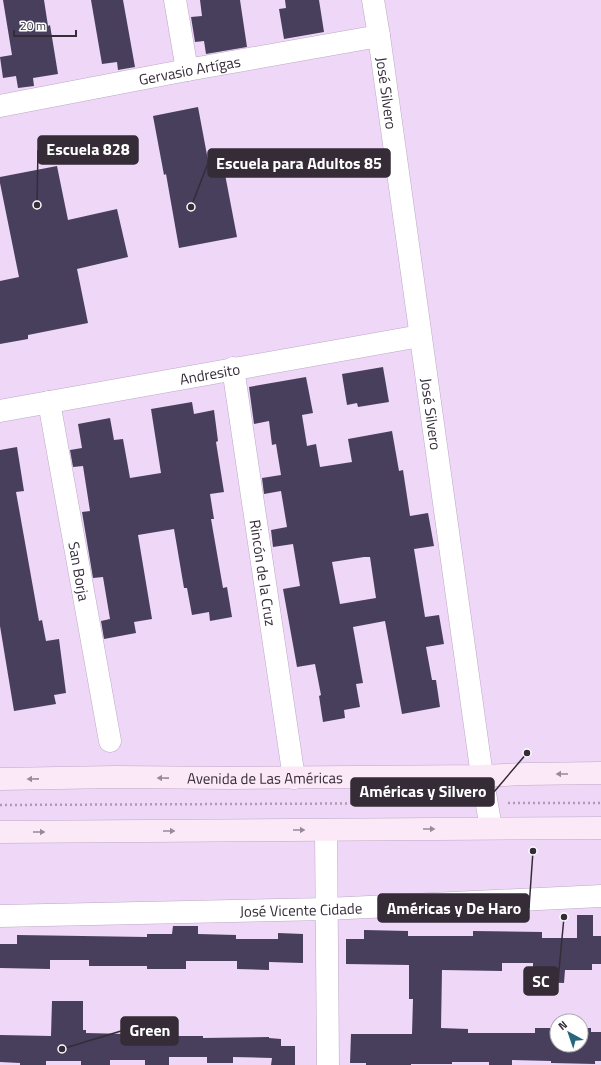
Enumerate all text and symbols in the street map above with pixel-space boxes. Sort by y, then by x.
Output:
scale bar [14,12,76,38]
text: 20 m [20,16,46,35]
street label: Gervasio Artígas [137,49,242,91]
street label: José Silvero [371,55,403,131]
callout: Escuela 828 [38,136,138,164]
text: Escuela 828 [46,137,130,161]
callout: Escuela para Adultos 85 [208,149,390,177]
text: Escuela para Adultos 85 [216,151,382,175]
street label: Andresito [178,357,242,390]
street label: José Silvero [415,376,448,451]
street label: Rincón de la Cruz [244,518,283,628]
street label: San Borja [63,540,96,603]
street label: Avenida de Las Américas [187,766,343,790]
one-way arrow [555,771,568,777]
one-way arrow [156,775,169,781]
one-way arrow [26,776,39,782]
callout: Américas y Silvero [351,778,494,806]
text: Américas y Silvero [360,779,486,803]
one-way arrow [423,826,436,832]
one-way arrow [293,827,306,833]
one-way arrow [163,828,176,834]
one-way arrow [33,829,46,835]
callout: Américas y De Haro [378,894,529,922]
street label: José Vicente Cidade [239,896,363,922]
text: Américas y De Haro [387,896,521,920]
callout: SC [524,967,558,995]
text: SC [532,969,550,993]
north arrow [549,1013,589,1053]
callout: Green [121,1017,178,1045]
text: N [555,1017,571,1034]
text: Green [130,1018,170,1042]

